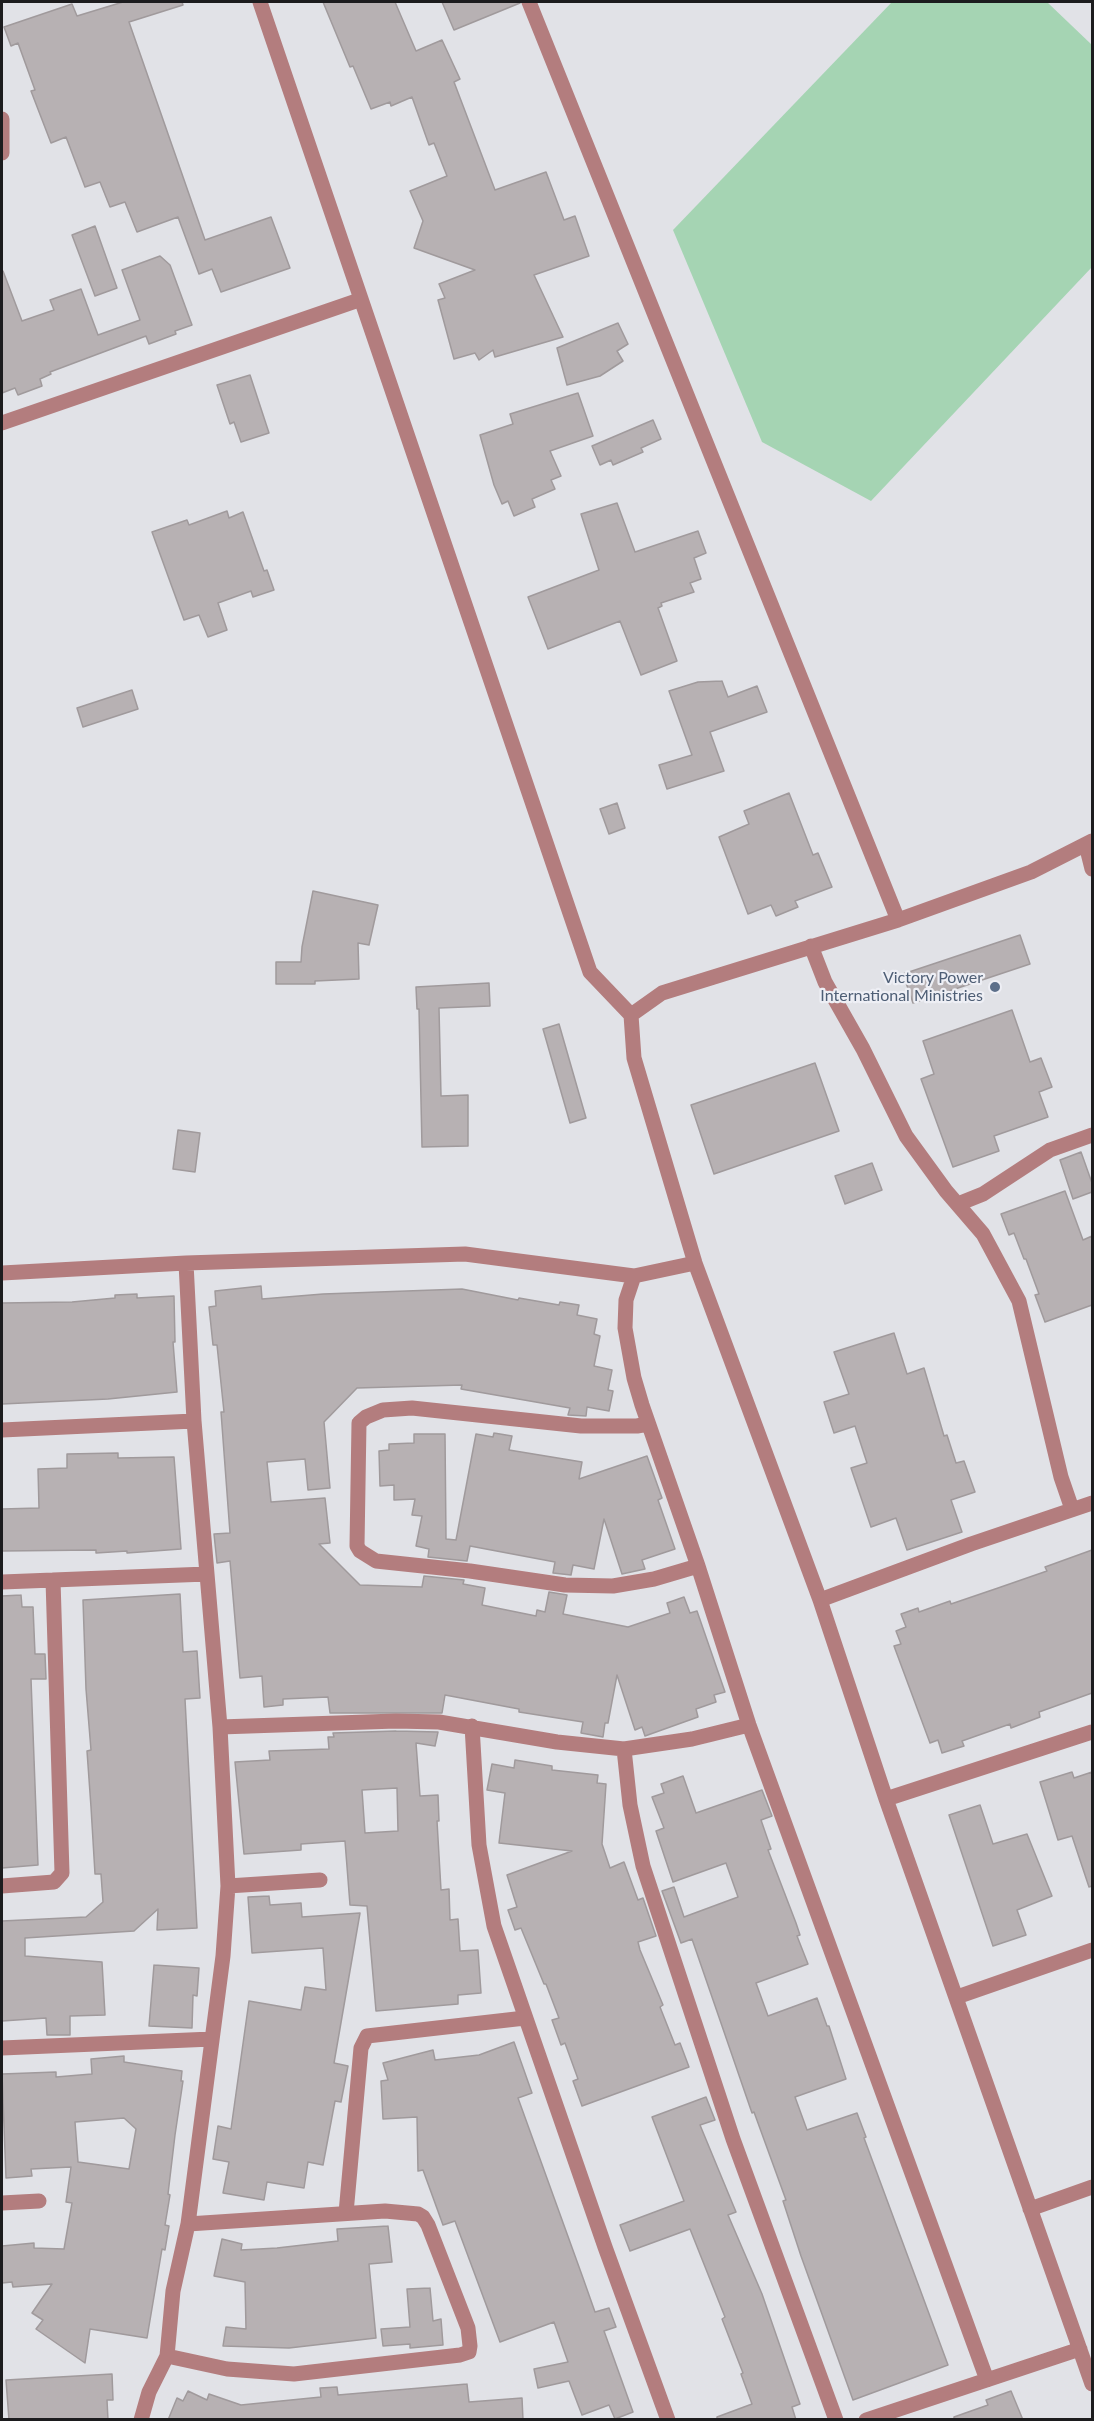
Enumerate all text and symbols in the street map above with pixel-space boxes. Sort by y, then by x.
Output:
place label: Victory Power International Ministries [820,968,983,1006]
marker: Victory Power International Ministries [988,980,1002,994]

